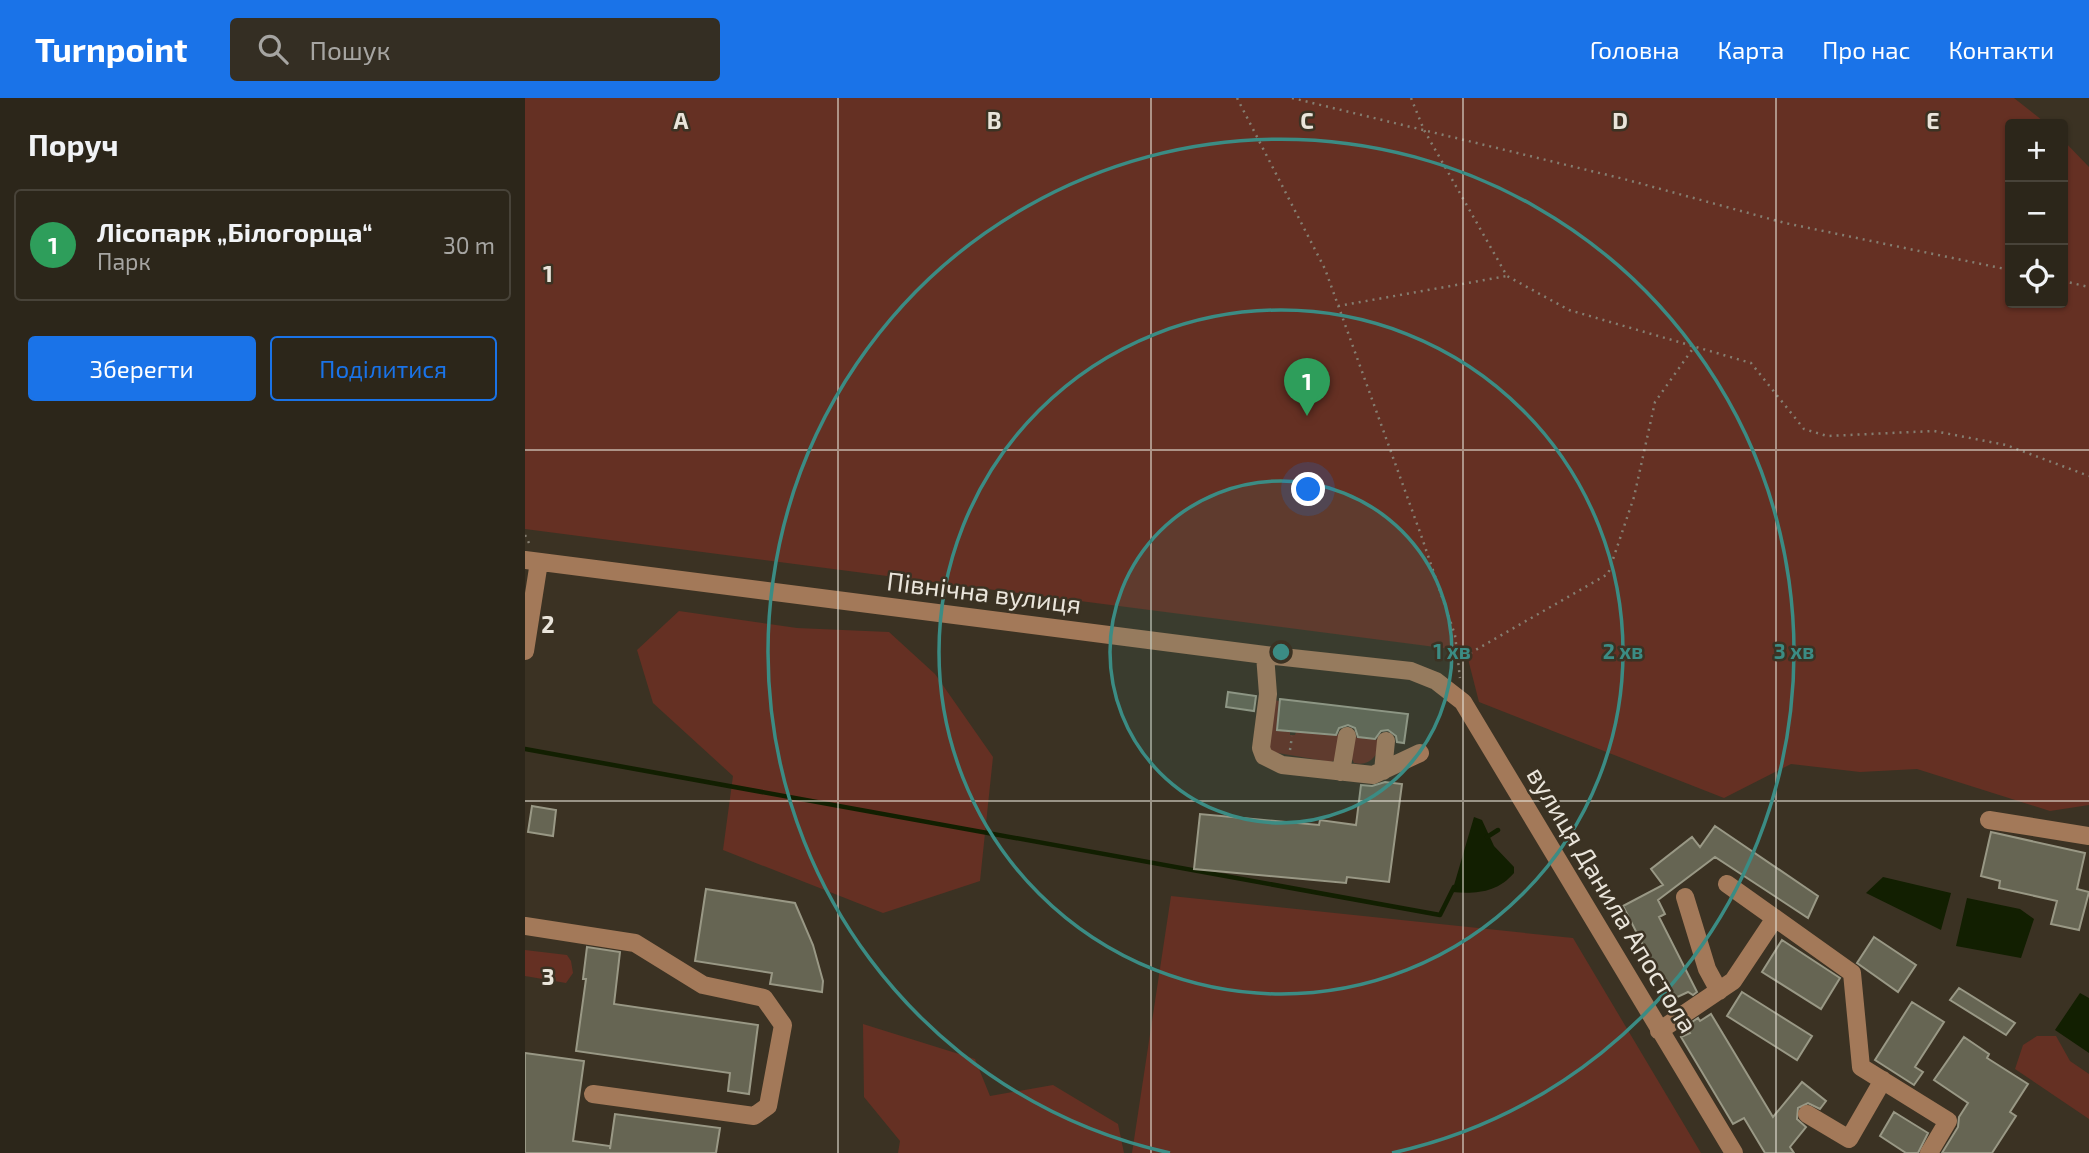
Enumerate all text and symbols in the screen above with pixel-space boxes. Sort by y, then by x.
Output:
search box [230,18,720,81]
text: Turnpoint [35,29,188,69]
icon: search [254,30,292,68]
text: Пошук [310,34,390,65]
text: Головна [1590,35,1680,64]
text: Карта [1718,35,1784,64]
text: Про нас [1822,35,1910,64]
text: Контакти [1948,35,2054,64]
text: A [673,106,689,134]
text: B [987,106,1001,134]
text: C [1300,106,1314,134]
text: D [1612,106,1628,134]
text: E [1926,106,1940,134]
map controls [2005,119,2068,308]
button: + [2005,119,2068,182]
text: Поруч [28,126,118,162]
button: − [2005,182,2068,245]
text: Лісопарк „Білогорща“ [97,216,372,247]
text: 1 [48,231,58,259]
text: 30 m [443,231,495,259]
button: locate [2005,245,2068,308]
text: Парк [97,247,151,275]
text: 1 [543,259,553,287]
button: Зберегти [28,336,256,401]
button: Поділитися [270,336,497,401]
pin: 1 [1284,358,1330,416]
your location [1291,472,1325,506]
street label: Північна вулиця [885,564,1083,620]
text: 2 [541,610,555,638]
text: 1 хв [1433,638,1471,663]
text: 2 хв [1603,638,1643,663]
text: 3 хв [1774,638,1814,663]
centre of rings [1269,640,1293,664]
street label: вулиця Данила Апостола [1521,761,1705,1038]
text: 3 [541,962,555,990]

